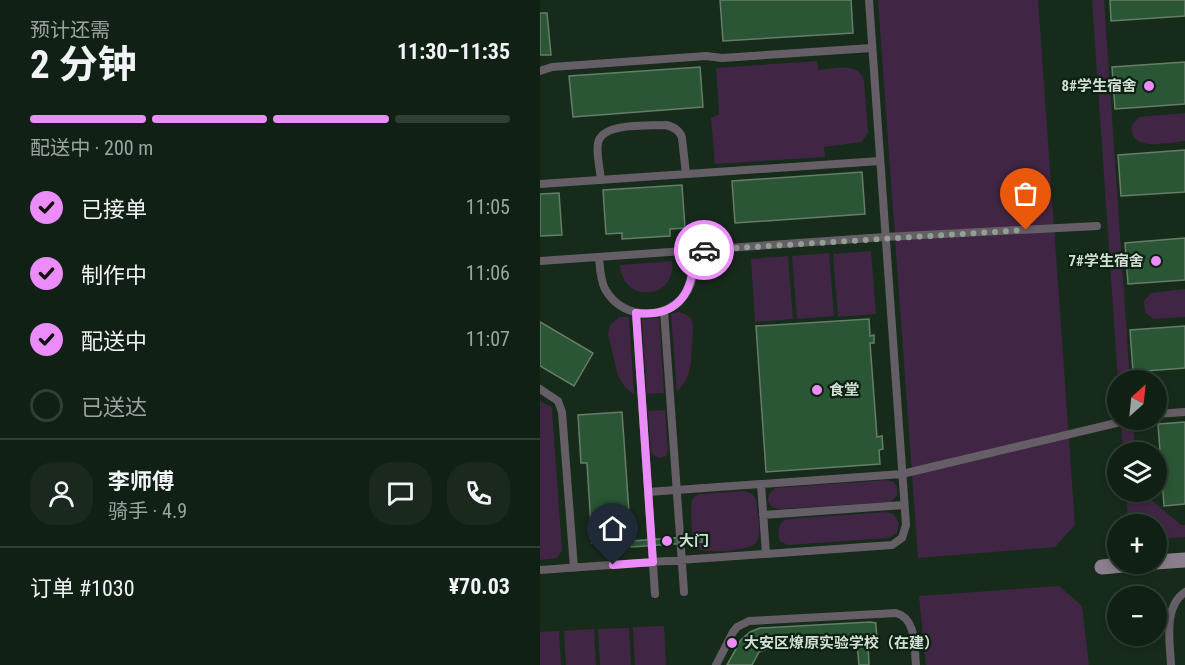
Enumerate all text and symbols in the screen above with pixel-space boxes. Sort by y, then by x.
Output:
text: 预计还需 [30,18,110,42]
text: 11:30–11:35 [397,39,510,64]
text: 2 分钟 [30,42,137,88]
place label: 8#学生宿舍 [1062,77,1137,95]
marker: 8#学生宿舍 [1142,79,1156,93]
text: 配送中 · 200 m [30,136,153,160]
pin [1000,168,1051,230]
icon: bag [1009,177,1042,210]
icon: check [30,191,63,224]
text: 11:05 [466,195,510,219]
text: 已接单 [81,197,147,222]
courier [674,220,734,280]
icon: car [688,234,721,267]
place label: 7#学生宿舍 [1069,252,1144,270]
marker: 7#学生宿舍 [1149,254,1163,268]
icon: check [30,257,63,290]
text: 11:06 [466,261,510,285]
text: 制作中 [81,263,147,288]
icon: check [30,323,63,356]
text: 11:07 [466,327,510,351]
text: 配送中 [81,329,147,354]
north arrow [1107,370,1167,430]
map controls [1107,370,1167,646]
place label: 食堂 [829,381,859,399]
marker: 食堂 [810,383,824,397]
text: 已送达 [81,395,147,420]
button: layers [1107,442,1167,502]
button: person [30,462,93,525]
button: chat [369,462,432,525]
button: phone [447,462,510,525]
text: 李师傅 [108,469,174,494]
text: 骑手 · 4.9 [108,499,187,523]
pin [587,503,638,565]
icon: home [596,512,629,545]
button: + [1107,514,1167,574]
place label: 大门 [679,532,709,550]
marker: 大门 [660,534,674,548]
text: ¥70.03 [449,574,510,599]
text: 订单 #1030 [30,576,135,601]
button: − [1107,586,1167,646]
place label: 大安区燎原实验学校（在建） [744,634,939,652]
marker: 大安区燎原实验学校（在建） [725,636,739,650]

